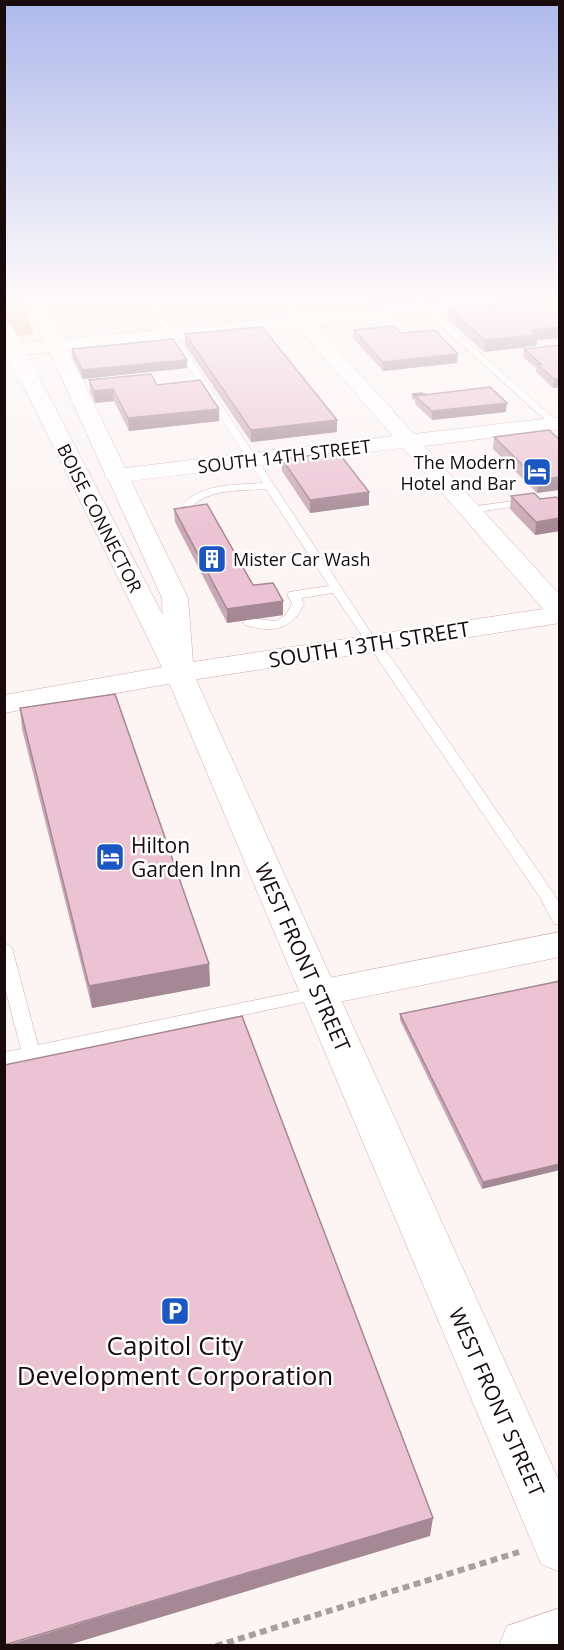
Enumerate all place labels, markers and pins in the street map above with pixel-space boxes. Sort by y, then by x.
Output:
place label: The Modern Hotel and Bar [400,450,517,495]
hotel icon: The Modern Hotel and Bar [521,456,553,488]
building icon: Mister Car Wash [196,543,228,575]
place label: Mister Car Wash [233,547,370,571]
place label: Hilton Garden Inn [131,831,241,883]
hotel icon: Hilton Garden Inn [94,841,126,873]
parking icon: Capitol City Development Corporation [159,1295,191,1327]
place label: Capitol City Development Corporation [17,1327,333,1393]

